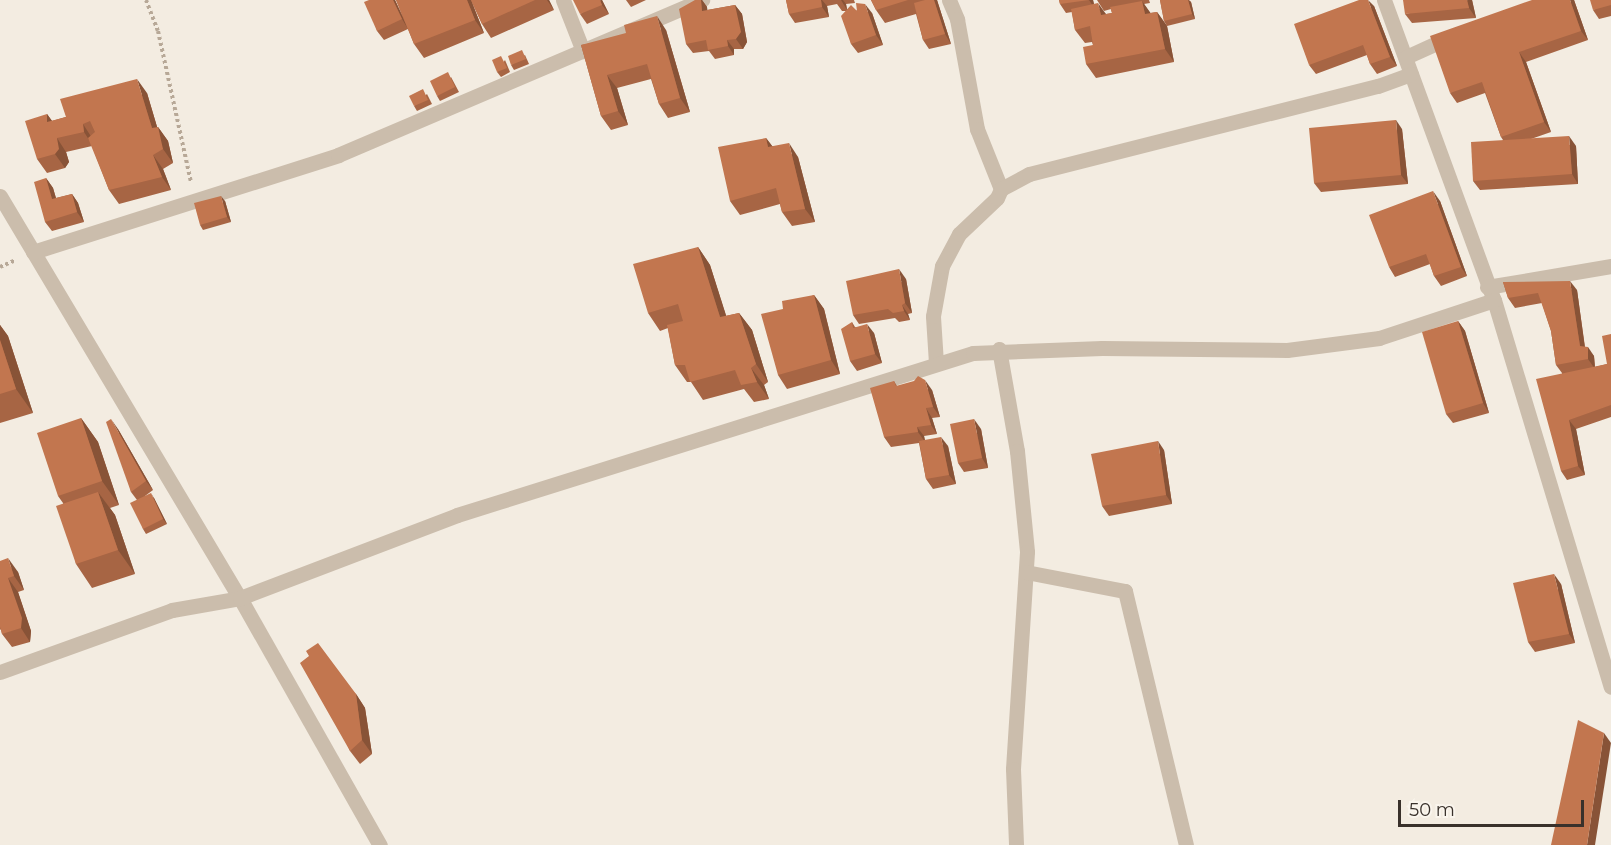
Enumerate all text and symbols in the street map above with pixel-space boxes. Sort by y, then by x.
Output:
scale bar [1401,788,1587,826]
text: 50 m [1409,799,1455,821]

